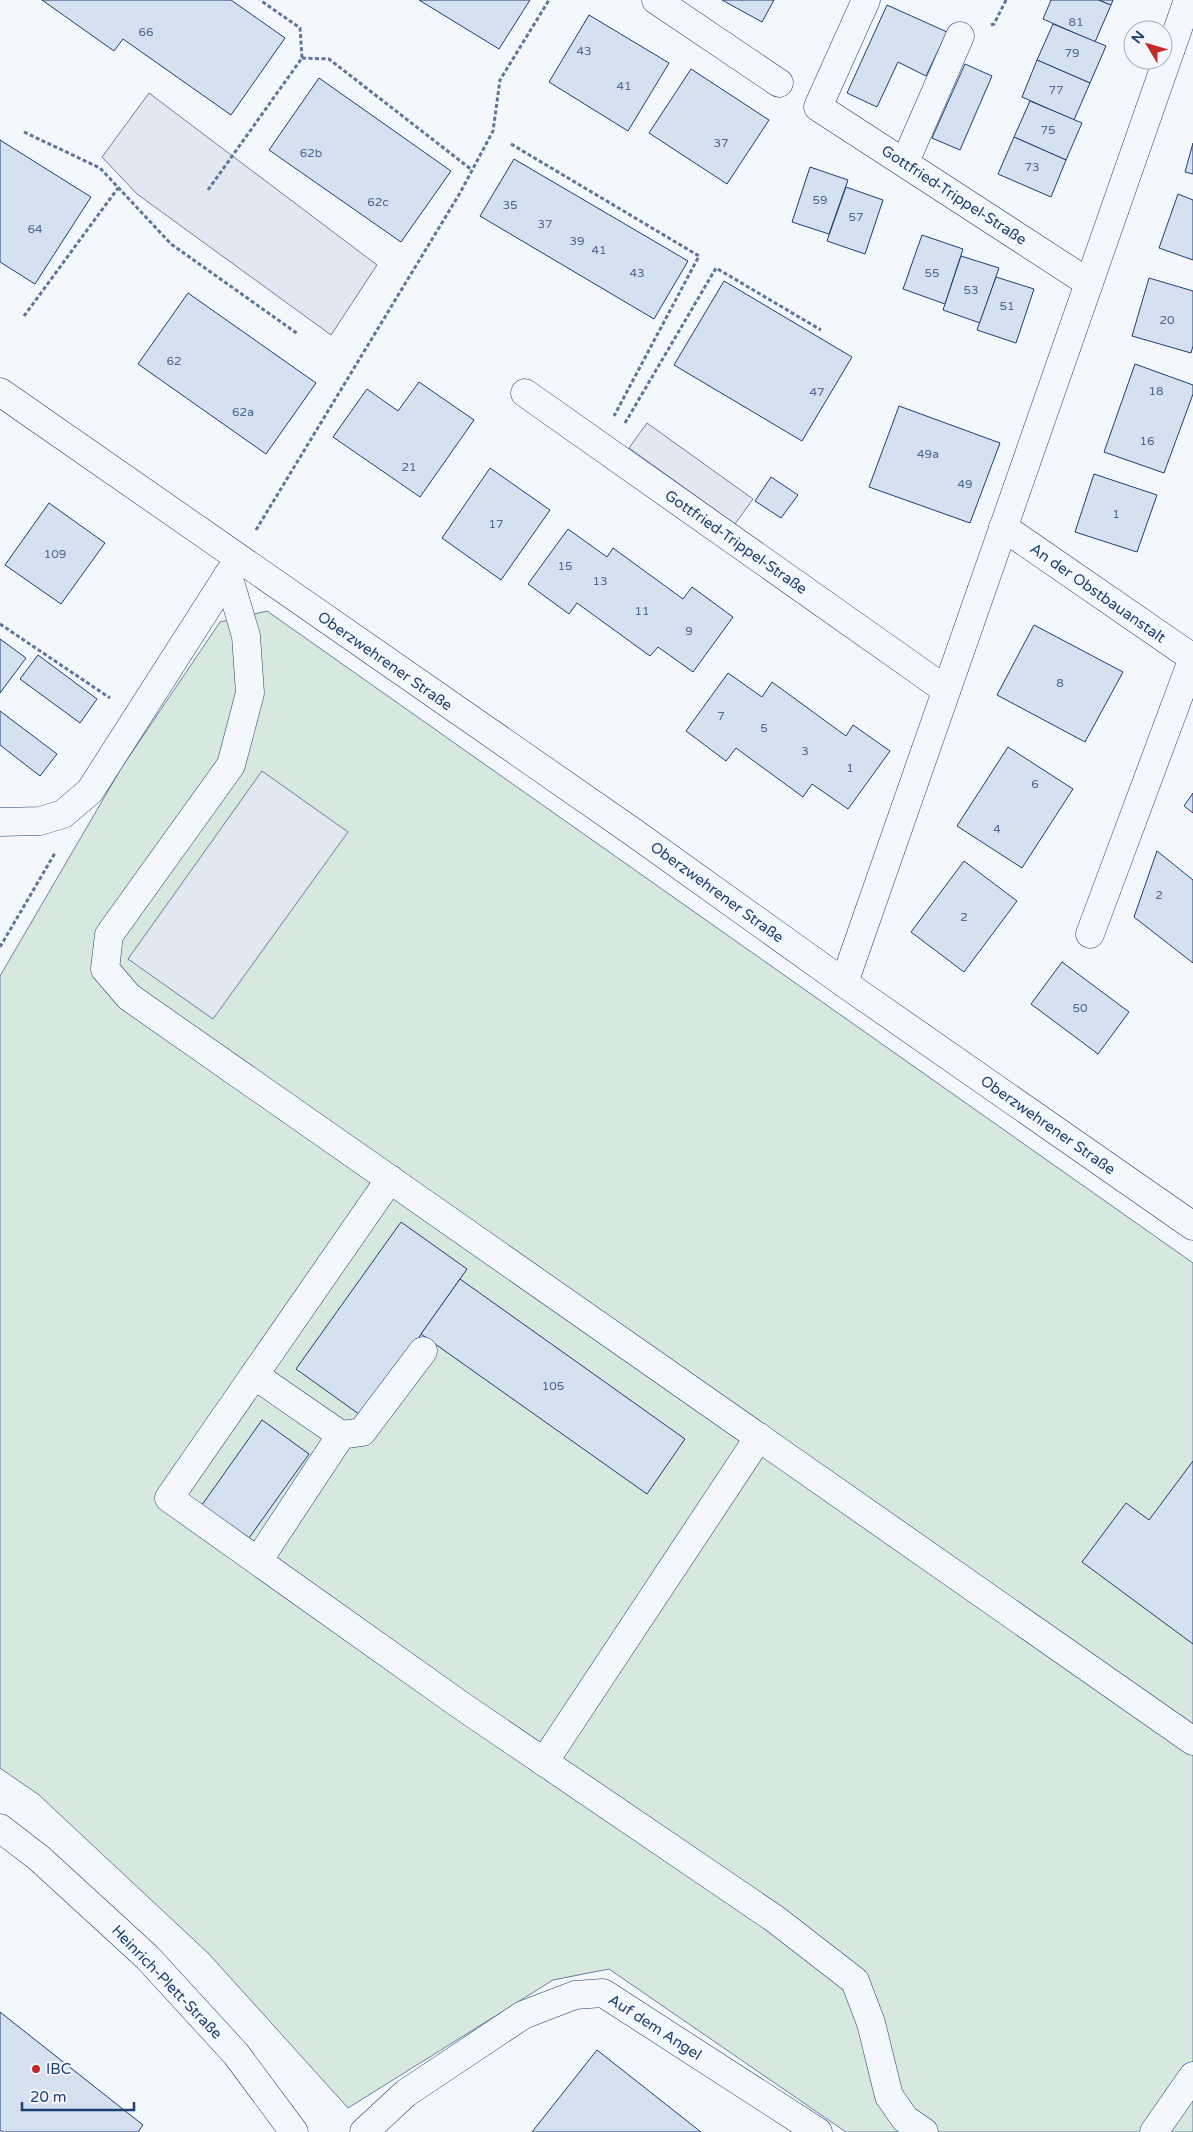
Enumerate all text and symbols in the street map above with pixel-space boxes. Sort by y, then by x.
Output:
house number: 81 [1068,15,1084,29]
north arrow [1123,20,1173,70]
house number: 66 [138,25,154,39]
text: N [1128,28,1148,47]
house number: 43 [576,44,592,58]
house number: 79 [1064,46,1080,60]
house number: 41 [616,79,632,93]
house number: 77 [1048,83,1064,97]
house number: 75 [1040,123,1056,137]
house number: 37 [713,136,729,150]
street label: Gottfried-Trippel-Straße [878,141,1030,249]
house number: 62b [300,146,322,160]
house number: 73 [1024,160,1040,174]
house number: 59 [812,193,828,207]
house number: 62c [367,195,389,209]
house number: 35 [502,198,518,212]
house number: 57 [848,210,864,224]
house number: 37 [537,217,553,231]
house number: 64 [27,222,43,236]
house number: 39 [569,234,585,248]
house number: 41 [591,243,607,257]
house number: 43 [629,266,645,280]
house number: 55 [924,266,940,280]
house number: 53 [963,283,979,297]
house number: 51 [999,299,1015,313]
house number: 20 [1159,313,1175,327]
house number: 62 [166,354,182,368]
house number: 18 [1148,384,1164,398]
house number: 47 [809,385,825,399]
house number: 62a [232,405,254,419]
house number: 16 [1139,434,1155,448]
house number: 49a [917,447,939,461]
house number: 21 [401,460,417,474]
house number: 49 [957,477,973,491]
street label: Gottfried-Trippel-Straße [661,486,811,598]
house number: 1 [1112,507,1120,521]
house number: 17 [488,517,504,531]
street label: An der Obstbauanstalt [1027,539,1169,647]
house number: 109 [44,547,66,561]
house number: 15 [557,559,573,573]
house number: 13 [592,574,608,588]
house number: 11 [634,604,650,618]
street label: Oberzwehrener Straße [314,608,456,714]
house number: 9 [685,624,693,638]
house number: 8 [1056,676,1064,690]
house number: 7 [717,709,725,723]
house number: 5 [760,721,768,735]
house number: 3 [801,744,809,758]
house number: 1 [846,761,854,775]
house number: 6 [1031,777,1039,791]
house number: 4 [993,822,1001,836]
street label: Oberzwehrener Straße [647,838,787,946]
house number: 2 [1155,888,1163,902]
house number: 2 [960,910,968,924]
house number: 50 [1072,1001,1088,1015]
street label: Oberzwehrener Straße [977,1072,1119,1178]
house number: 105 [542,1379,564,1393]
street label: Heinrich-Plett-Straße [108,1921,226,2043]
street label: Auf dem Angel [605,1990,705,2064]
place label: IBC [46,2060,71,2078]
marker: IBC [30,2063,42,2075]
scale bar [22,2080,135,2112]
text: 20 m [30,2088,67,2106]

